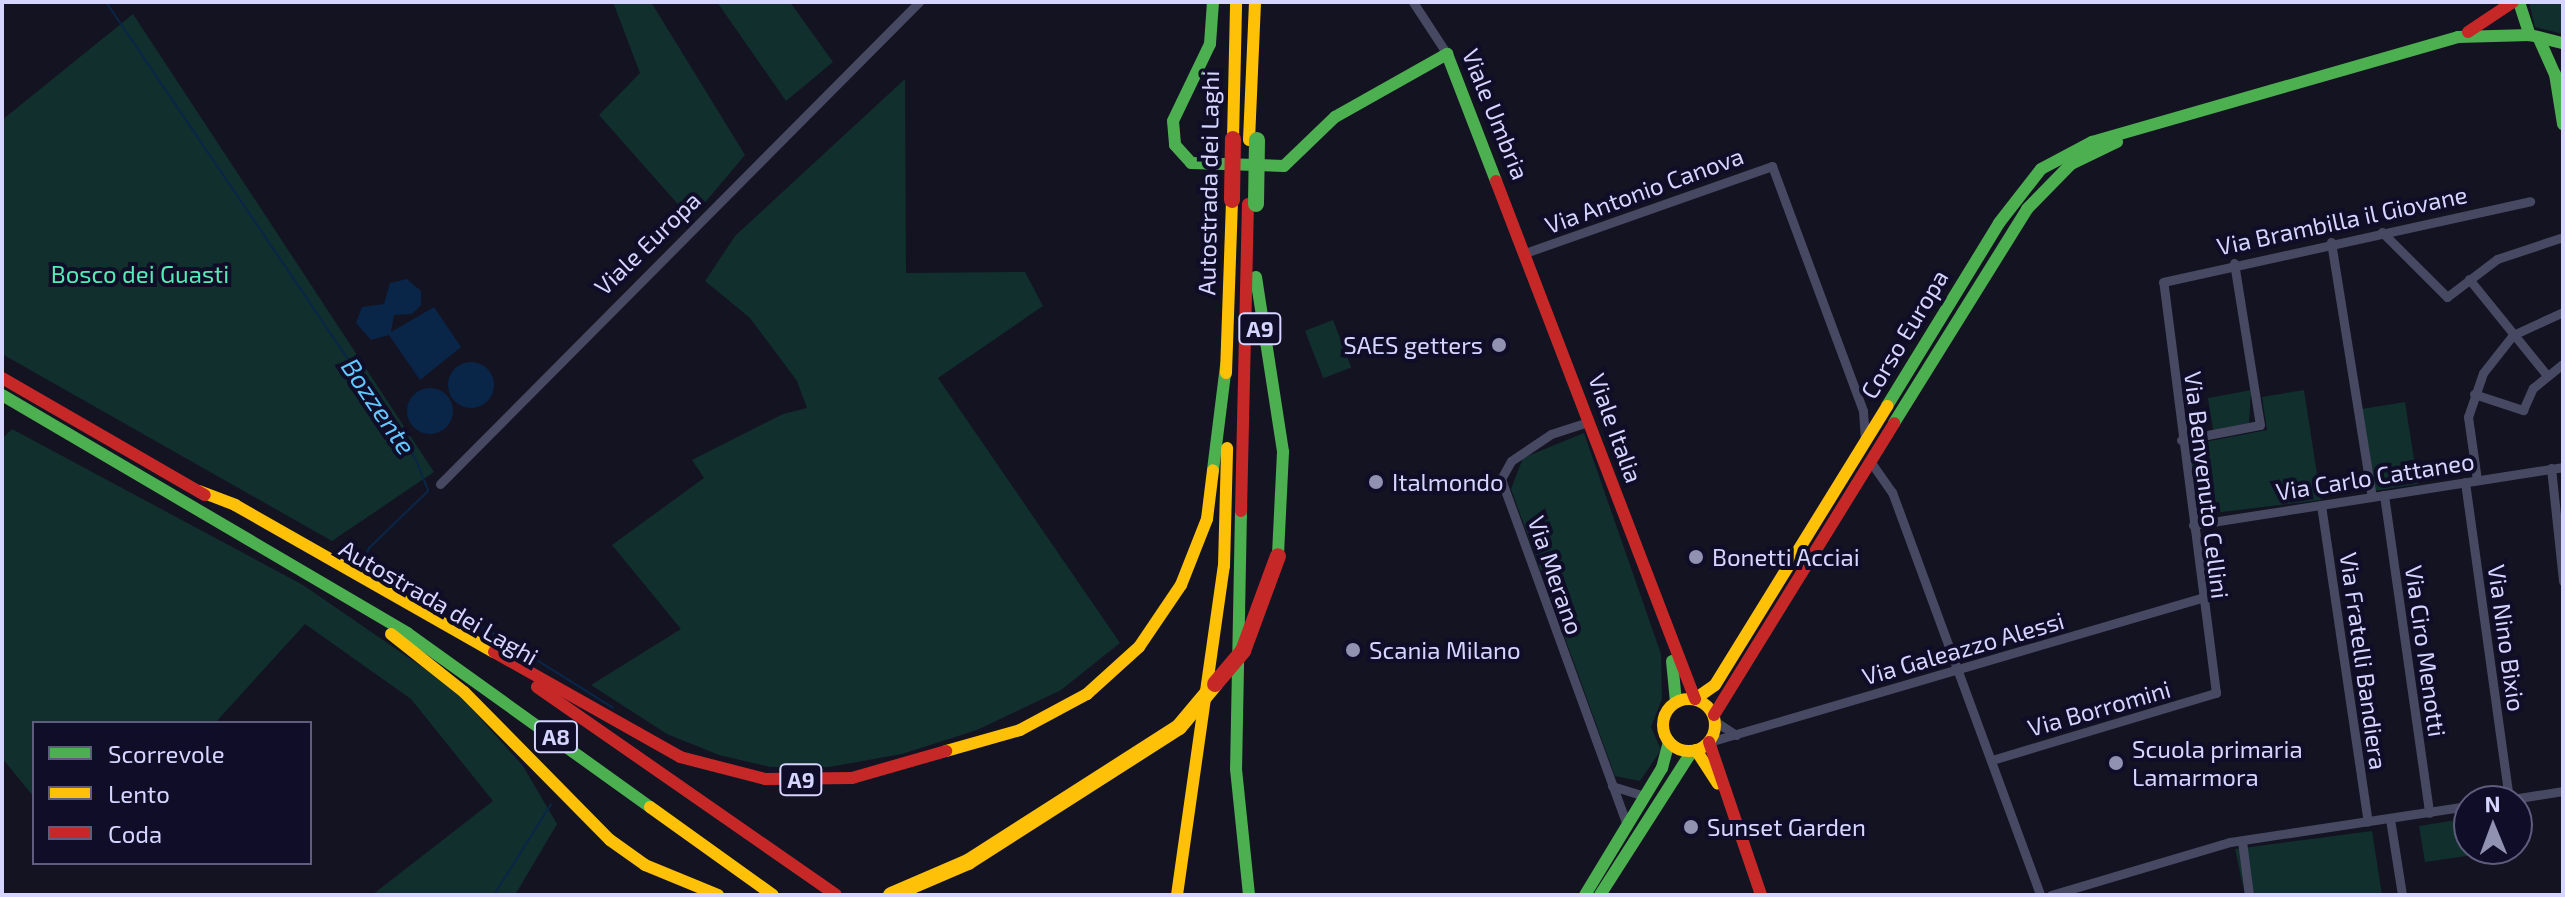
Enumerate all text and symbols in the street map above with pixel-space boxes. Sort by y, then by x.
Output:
street label: Viale Umbria [1457,44,1535,184]
street label: Autostrada dei Laghi [1192,70,1224,296]
street label: Via Antonio Canova [1541,141,1747,239]
street label: Via Brambilla il Giovane [2214,179,2470,261]
street label: Viale Europa [588,185,706,301]
park label: Bosco dei Guasti [51,260,229,288]
street label: Corso Europa [1854,264,1954,404]
road number: A9 [1238,311,1282,347]
place label: SAES getters [1343,331,1483,359]
marker: SAES getters [1490,336,1508,354]
water label: Bozzente [335,352,423,460]
street label: Viale Italia [1583,370,1649,486]
street label: Via Benvenuto Cellini [2179,370,2235,600]
street label: Via Carlo Cattaneo [2274,446,2476,506]
place label: Italmondo [1392,468,1504,496]
marker: Italmondo [1367,473,1385,491]
street label: Via Merano [1522,512,1590,638]
street label: Autostrada dei Laghi [335,533,543,671]
place label: Bonetti Acciai [1712,543,1860,571]
marker: Bonetti Acciai [1687,548,1705,566]
street label: Via Fratelli Bandiera [2334,550,2394,772]
street label: Via Ciro Menotti [2400,563,2452,739]
street label: Via Nino Bixio [2482,563,2532,713]
street label: Via Galeazzo Alessi [1858,605,2068,691]
place label: Scania Milano [1369,636,1521,664]
marker: Scania Milano [1344,641,1362,659]
street label: Via Borromini [2024,674,2174,742]
road number: A8 [532,719,580,755]
legend [32,721,312,865]
place label: Scuola primaria Lamarmora [2132,735,2303,791]
text: Scorrevole [108,739,225,768]
marker: Scuola primaria Lamarmora [2107,754,2125,772]
road number: A9 [779,762,823,798]
text: Lento [108,779,170,808]
north arrow [2453,785,2533,865]
text: N [2484,790,2501,816]
place label: Sunset Garden [1707,813,1866,841]
marker: Sunset Garden [1682,818,1700,836]
text: Coda [108,819,162,848]

